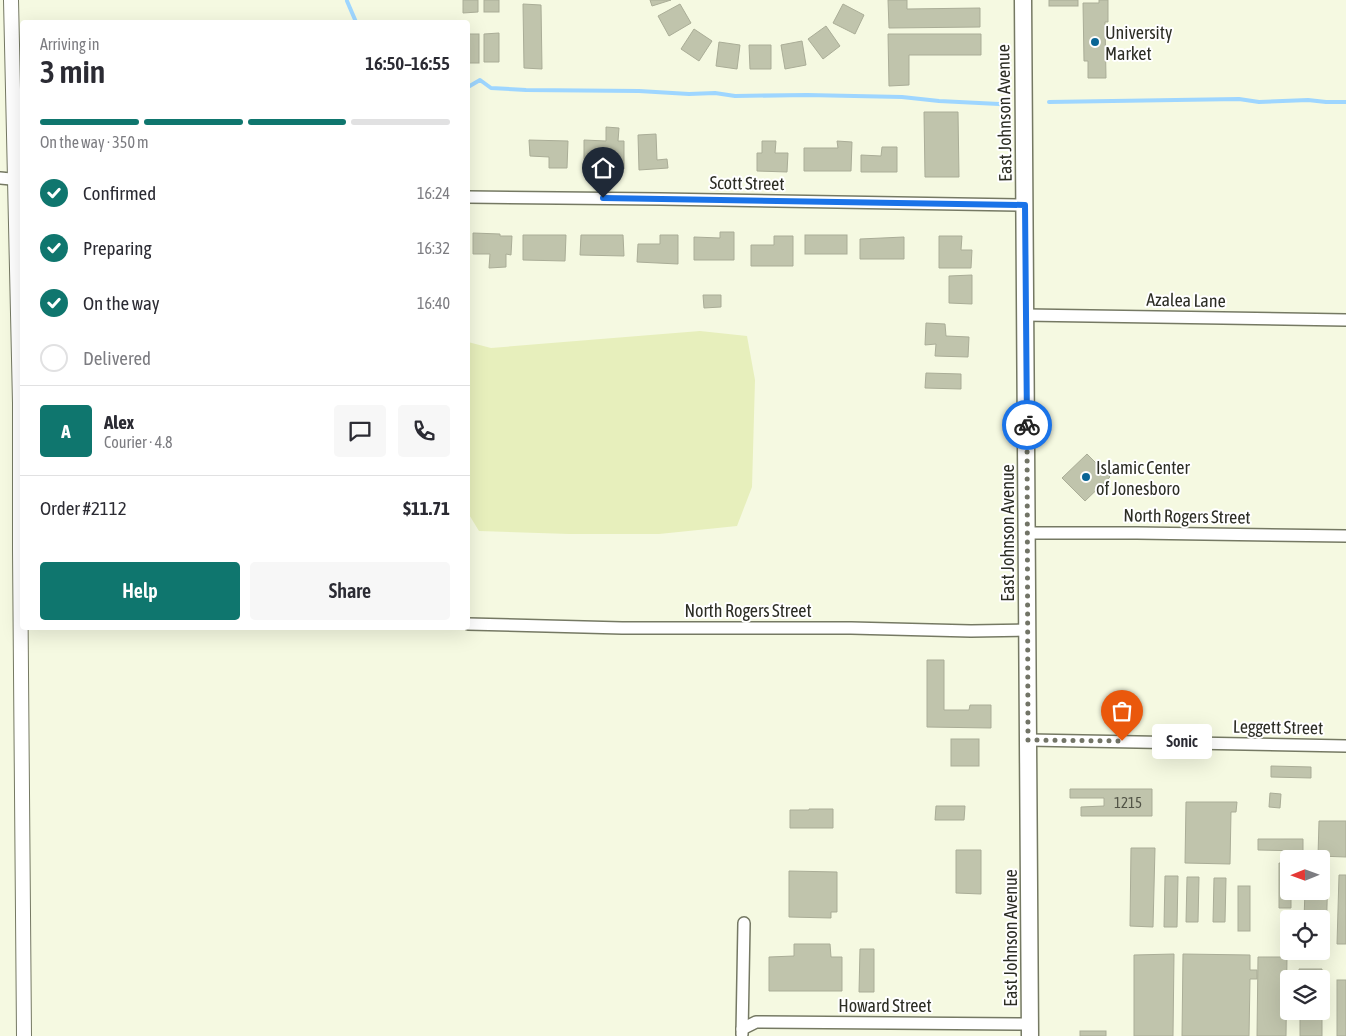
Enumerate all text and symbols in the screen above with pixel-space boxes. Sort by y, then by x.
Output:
place label: University Market [1105,22,1172,64]
text: Arriving in [40,35,100,53]
marker: University Market [1089,36,1101,48]
street label: East Johnson Avenue [992,44,1016,182]
text: 16:50–16:55 [365,52,450,74]
text: 3 min [40,53,105,90]
text: On the way · 350 m [40,133,149,151]
pin [582,147,624,198]
icon: home [589,154,617,182]
street label: Scott Street [709,172,785,194]
icon: check [40,179,68,207]
text: Confirmed [83,182,156,204]
text: 16:24 [417,184,450,202]
icon: check [40,234,68,262]
text: Preparing [83,237,152,259]
text: 16:32 [417,239,450,257]
icon: check [40,289,68,317]
street label: Azalea Lane [1146,289,1226,311]
text: On the way [83,292,160,314]
text: 16:40 [417,294,450,312]
text: Delivered [83,347,151,369]
courier [1002,400,1052,450]
button: chat [334,405,386,457]
button: phone [398,405,450,457]
text: Alex [104,411,134,433]
icon: bike [1013,411,1041,439]
text: A [61,420,71,442]
text: Courier · 4.8 [104,433,173,451]
place label: Islamic Center of Jonesboro [1096,457,1190,499]
street label: East Johnson Avenue [997,464,1018,602]
marker: Islamic Center of Jonesboro [1080,471,1092,483]
text: Order #2112 [40,497,127,519]
text: $11.71 [403,497,450,519]
street label: North Rogers Street [1123,504,1251,528]
button: Help [40,562,240,620]
button: Share [250,562,450,620]
street label: North Rogers Street [684,600,812,621]
pin [1101,690,1143,741]
icon: bag [1108,697,1136,725]
street label: Leggett Street [1233,716,1323,738]
callout: Sonic [1152,724,1212,758]
text: Sonic [1166,732,1198,750]
house number: 1215 [1114,794,1142,811]
north arrow [1280,850,1330,900]
map controls [1280,850,1330,1020]
street label: East Johnson Avenue [1000,869,1021,1007]
button: locate [1280,910,1330,960]
button: layers [1280,970,1330,1020]
street label: Howard Street [838,995,932,1016]

